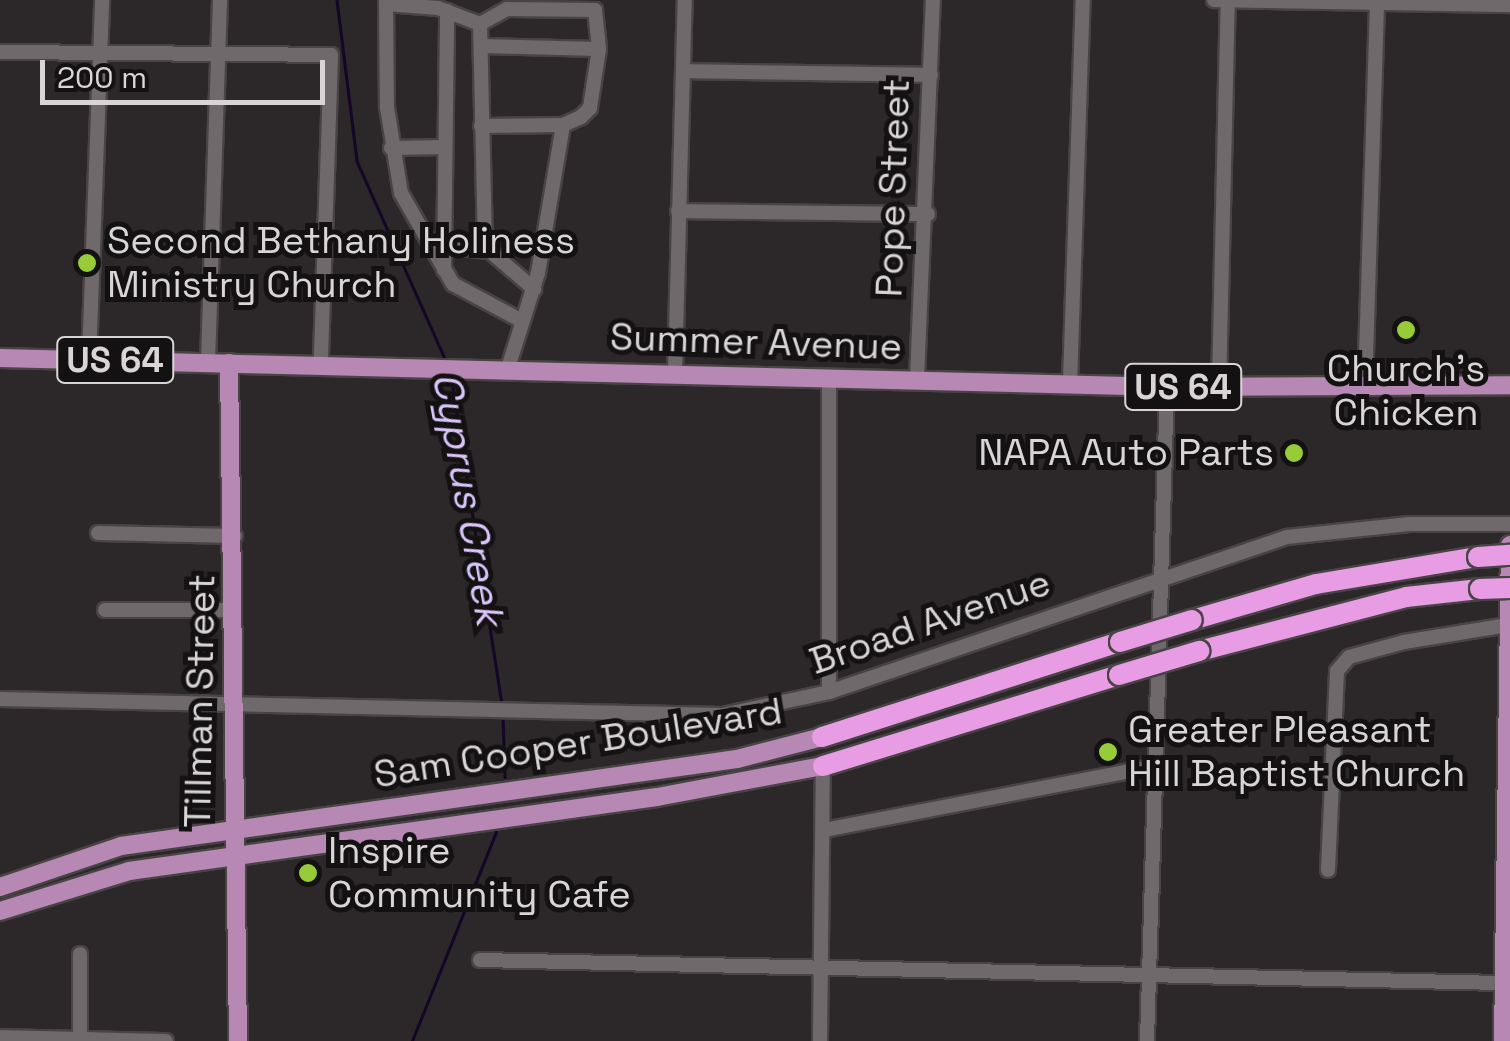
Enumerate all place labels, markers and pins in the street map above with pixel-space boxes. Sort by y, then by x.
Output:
place label: Second Bethany Holiness Ministry Church [107,218,575,308]
marker: Second Bethany Holiness Ministry Church [76,252,98,274]
marker: Church's Chicken [1395,319,1417,341]
place label: Church's Chicken [1327,346,1485,436]
place label: NAPA Auto Parts [977,430,1274,476]
marker: NAPA Auto Parts [1283,442,1305,464]
place label: Greater Pleasant Hill Baptist Church [1128,707,1465,796]
marker: Greater Pleasant Hill Baptist Church [1097,741,1119,763]
place label: Inspire Community Cafe [328,828,631,918]
marker: Inspire Community Cafe [297,862,319,884]

